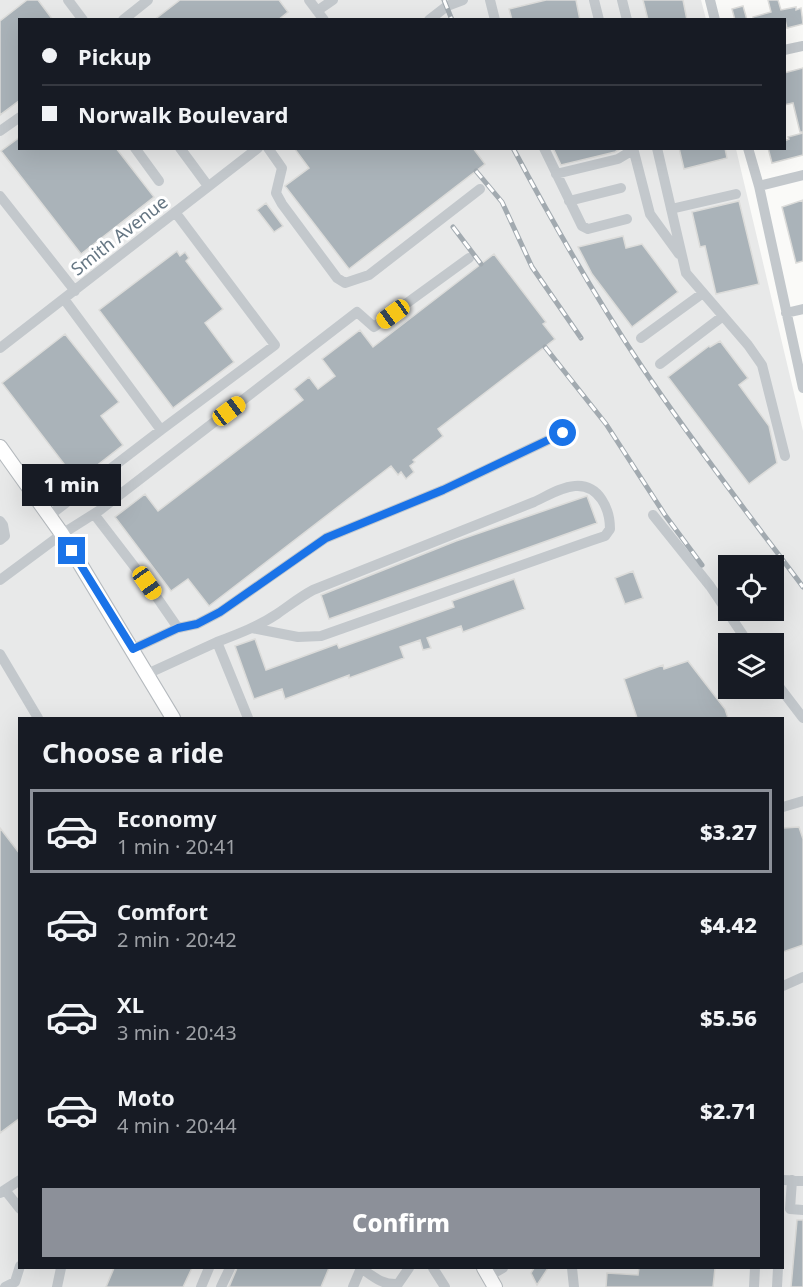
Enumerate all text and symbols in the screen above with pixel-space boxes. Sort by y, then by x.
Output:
text: Pickup [78,41,151,71]
text: Norwalk Boulevard [78,99,288,129]
street label: Smith Avenue [66,190,172,280]
car [373,296,413,332]
car [209,393,249,429]
route start [549,419,576,446]
callout: 1 min [22,464,122,506]
text: 1 min [44,471,99,498]
route end [58,537,85,564]
map controls [718,555,784,699]
button: locate [718,555,784,621]
car [129,563,165,603]
button: layers [718,633,784,699]
text: Choose a ride [42,734,224,771]
text: Economy [117,803,216,833]
icon: car [45,804,99,858]
text: $3.27 [700,816,757,846]
text: 1 min · 20:41 [117,833,237,860]
text: Comfort [117,896,208,926]
icon: car [45,897,99,951]
text: $4.42 [700,909,757,939]
text: 2 min · 20:42 [117,926,237,953]
text: XL [117,989,144,1019]
icon: car [45,990,99,1044]
text: $5.56 [700,1002,757,1032]
text: 3 min · 20:43 [117,1019,237,1046]
text: Moto [117,1082,175,1112]
icon: car [45,1083,99,1137]
text: $2.71 [700,1095,757,1125]
text: 4 min · 20:44 [117,1112,237,1139]
button: Confirm [42,1188,760,1257]

